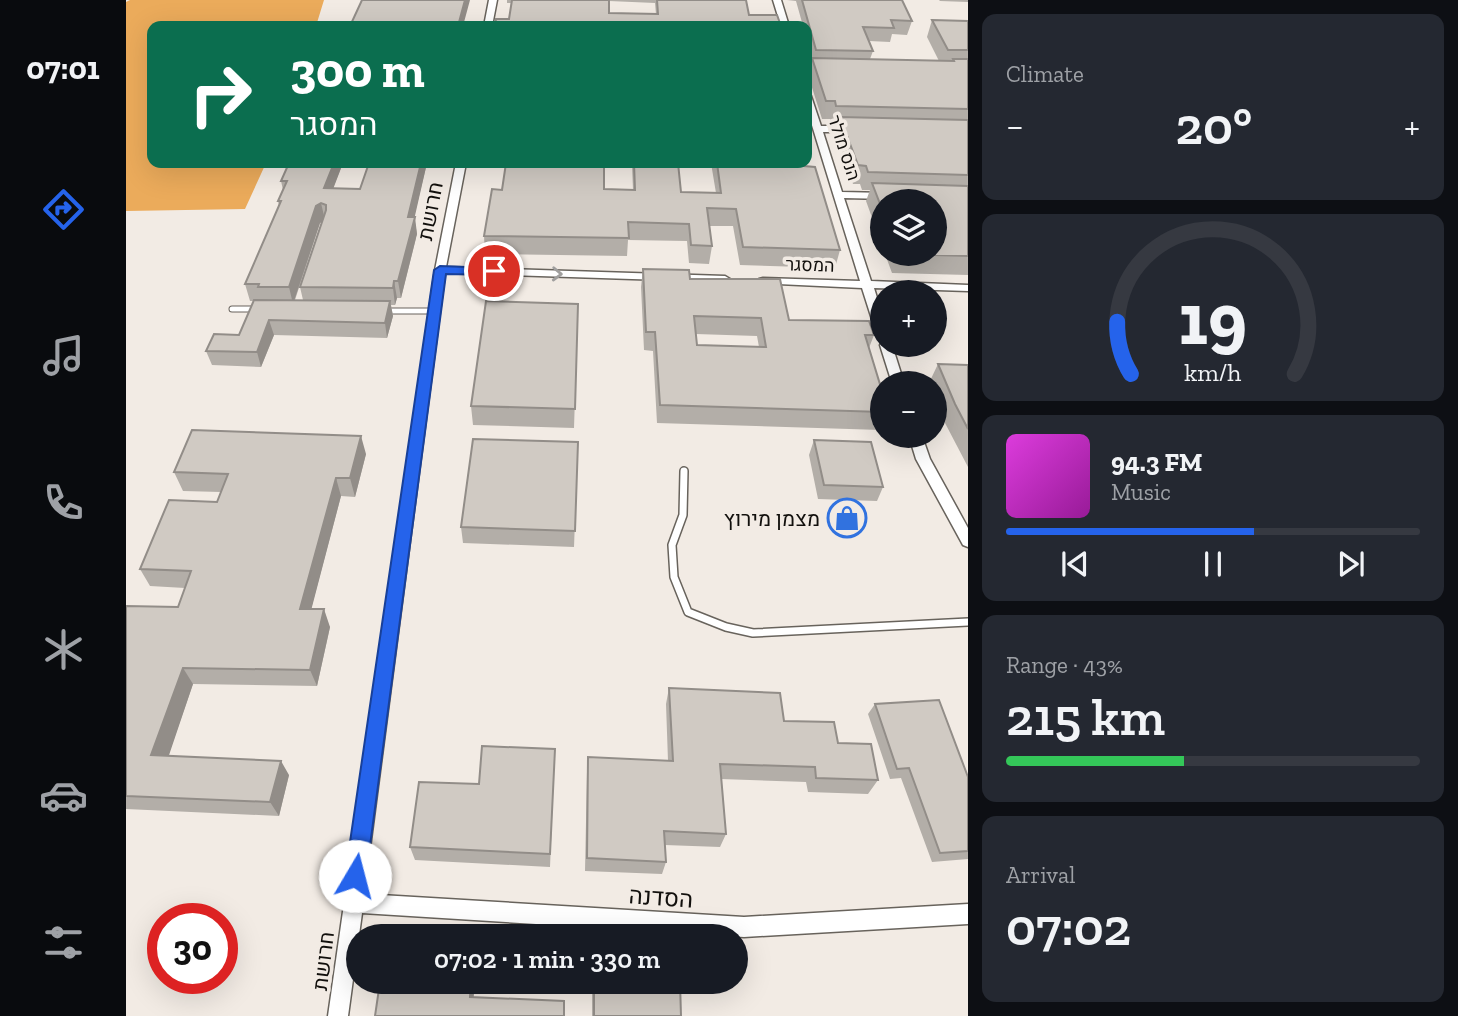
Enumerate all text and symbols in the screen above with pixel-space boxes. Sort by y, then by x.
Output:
text: 300 m [290,41,425,100]
text: 07:01 [26,49,100,87]
icon: right [175,49,266,140]
text: Climate [1006,60,1084,88]
text: 20° [1175,95,1252,157]
text: − [1006,103,1024,149]
text: + [1404,103,1420,149]
text: המסגר [290,105,378,143]
street label: הנס מולר [823,113,865,183]
street label: חרושת [412,180,448,242]
icon: directions [39,185,88,234]
map controls [870,189,947,448]
button: layers [870,189,947,266]
pin [464,241,524,301]
icon: arrive [475,252,513,290]
street label: המסגר [785,253,835,277]
one-way arrow [552,266,563,281]
text: 19 [1179,275,1247,363]
button: + [870,280,947,357]
icon: music [39,331,88,380]
text: km/h [1184,356,1242,386]
button: − [870,371,947,448]
text: 94.3 FM [1111,446,1203,478]
icon: phone [39,478,88,527]
text: Music [1111,478,1171,506]
shop icon: מצמן מירוץ [826,497,868,539]
place label: מצמן מירוץ [724,506,820,531]
icon: previous [1056,545,1094,583]
icon: pause [1194,545,1232,583]
icon: next [1332,545,1370,583]
icon: climate [39,625,88,674]
text: Range · 43% [1006,651,1123,679]
text: 215 km [1006,686,1165,748]
icon: car [39,771,88,820]
position arrow [318,839,392,913]
text: Arrival [1006,861,1075,889]
street label: הסדנה [628,880,694,914]
text: 07:02 [1006,896,1131,958]
speed limit sign: 30 [147,903,238,994]
icon: filters [39,918,88,967]
street label: חרושת [307,930,339,992]
text: 07:02 · 1 min · 330 m [434,943,660,975]

